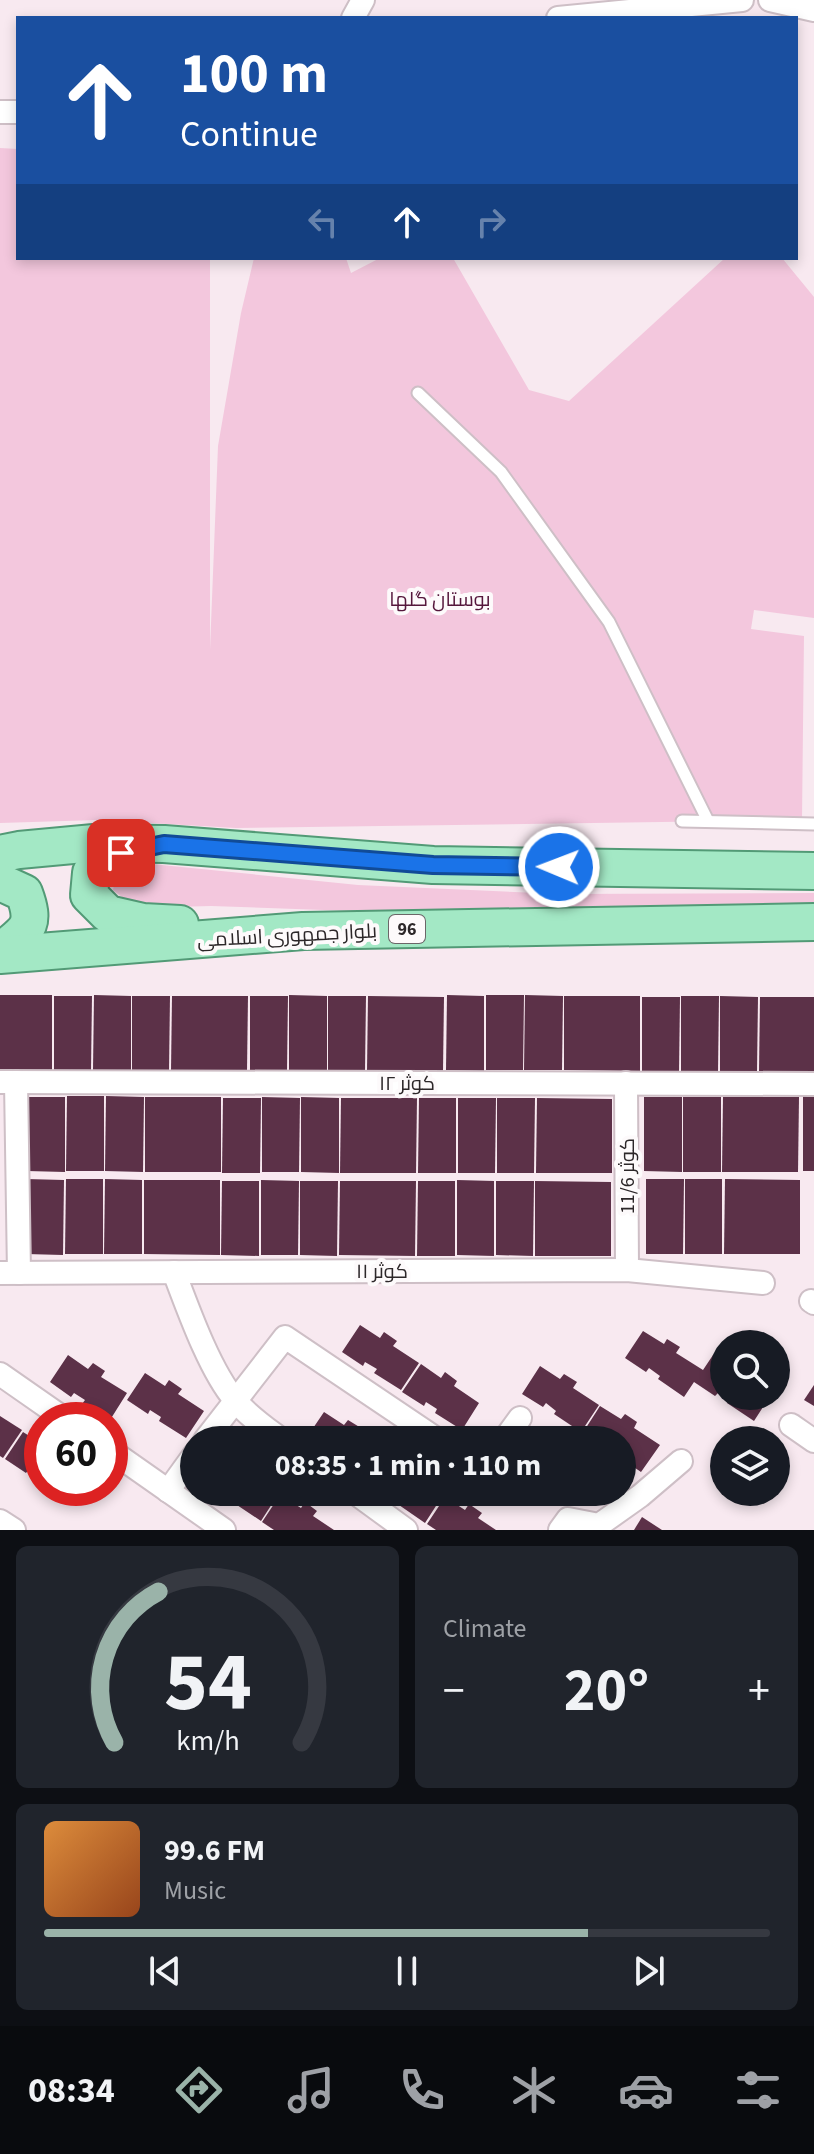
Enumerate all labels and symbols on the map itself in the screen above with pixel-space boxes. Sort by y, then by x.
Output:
park label: بوستان گلها [389,586,491,614]
pin [87,819,155,887]
position arrow [517,825,601,909]
road number: 96 [389,915,425,943]
street label: بلوار جمهوری اسلامی [196,917,378,955]
street label: کوثر ۱۲ [379,1070,435,1098]
street label: کوثر 11/6 [614,1138,642,1214]
street label: کوثر ۱۱ [356,1258,408,1286]
speed limit sign: 60 [24,1402,128,1506]

